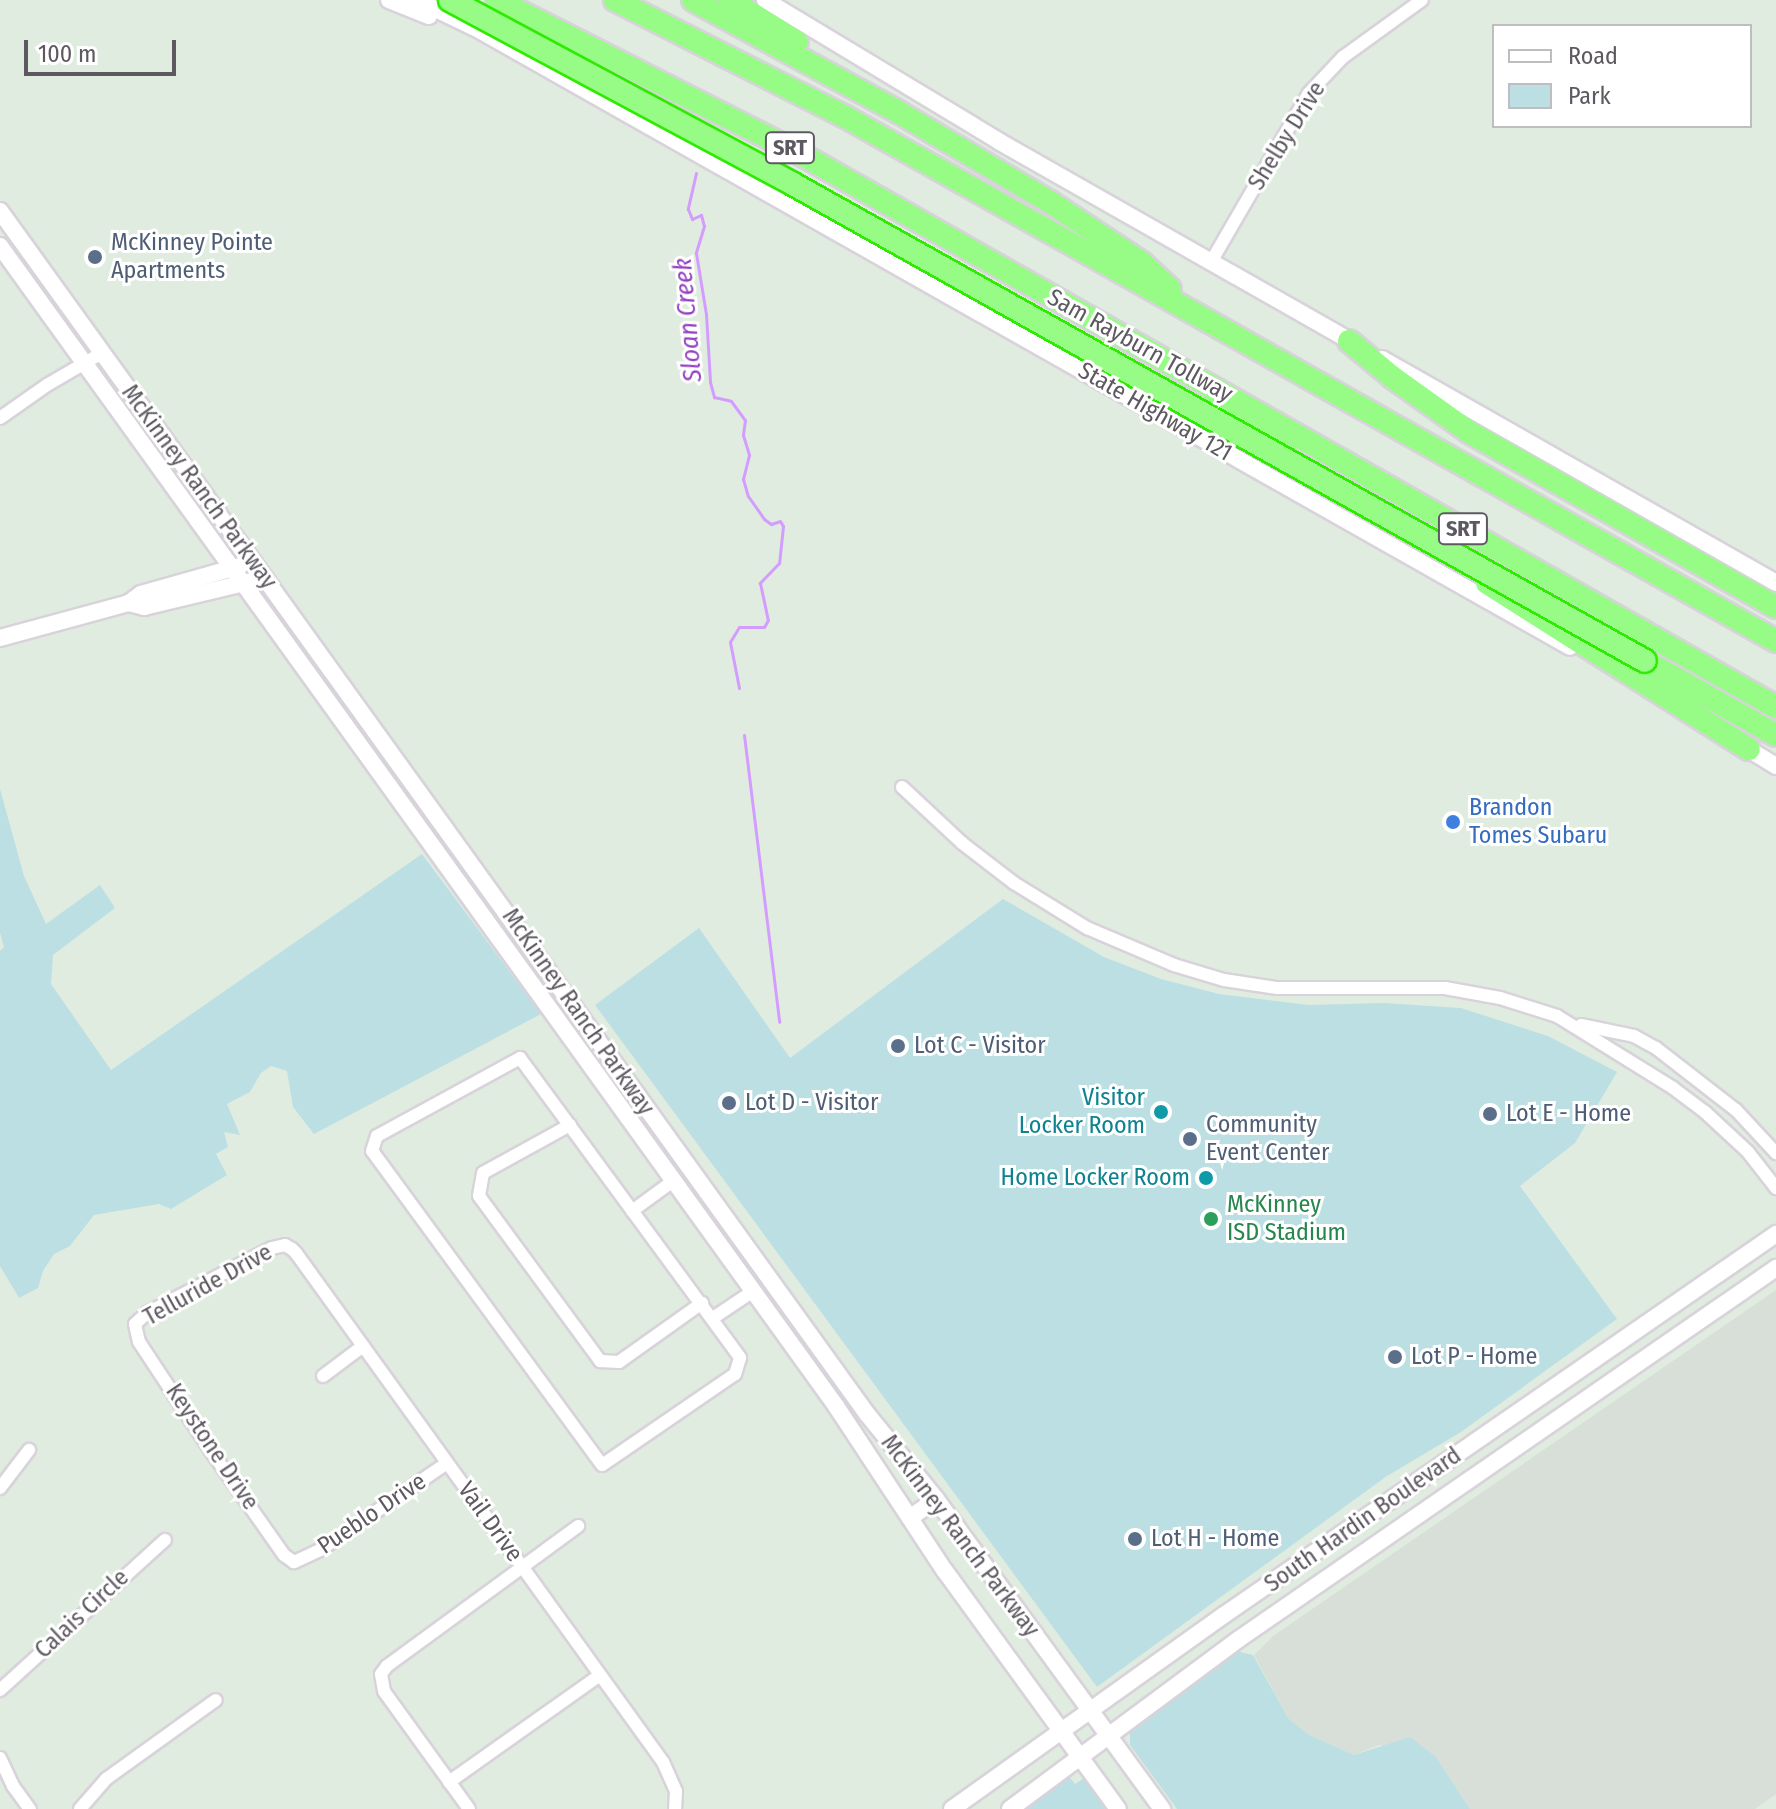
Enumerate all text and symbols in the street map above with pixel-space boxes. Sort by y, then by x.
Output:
scale bar [28,24,180,74]
legend [1492,24,1752,128]
text: 100 m [38,40,96,68]
text: Road [1568,42,1618,70]
street label: Shelby Drive [1242,76,1332,196]
text: Park [1568,82,1611,110]
road number: SRT [764,130,816,166]
place label: McKinney Pointe Apartments [111,229,273,285]
marker: McKinney Pointe Apartments [86,248,104,266]
water label: Sloan Creek [667,257,709,383]
street label: Sam Rayburn Tollway [1042,283,1238,409]
street label: State Highway 121 [1073,356,1237,468]
street label: McKinney Ranch Parkway [115,379,283,595]
road number: SRT [1437,511,1489,547]
place label: Brandon Tomes Subaru [1469,794,1607,850]
marker: Brandon Tomes Subaru [1444,813,1462,831]
street label: McKinney Ranch Parkway [496,903,660,1121]
place label: Lot C - Visitor [914,1032,1046,1060]
marker: Lot C - Visitor [889,1037,907,1055]
place label: Visitor Locker Room [1019,1084,1145,1140]
place label: Lot D - Visitor [745,1089,878,1117]
marker: Lot D - Visitor [720,1094,738,1112]
place label: Lot E - Home [1506,1100,1631,1128]
marker: Visitor Locker Room [1152,1103,1170,1121]
marker: Lot E - Home [1481,1105,1499,1123]
place label: Community Event Center [1206,1111,1329,1167]
marker: Community Event Center [1181,1130,1199,1148]
place label: Home Locker Room [1001,1164,1190,1192]
marker: Home Locker Room [1197,1169,1215,1187]
place label: McKinney ISD Stadium [1227,1191,1346,1247]
marker: McKinney ISD Stadium [1202,1210,1220,1228]
street label: Telluride Drive [139,1238,277,1332]
place label: Lot P - Home [1411,1343,1537,1371]
marker: Lot P - Home [1386,1348,1404,1366]
street label: Keystone Drive [159,1378,265,1516]
street label: McKinney Ranch Parkway [875,1429,1045,1643]
street label: South Hardin Boulevard [1259,1441,1467,1599]
street label: Pueblo Drive [312,1467,432,1561]
street label: Vail Drive [451,1476,529,1568]
place label: Lot H - Home [1151,1525,1279,1553]
marker: Lot H - Home [1126,1530,1144,1548]
street label: Calais Circle [29,1563,135,1665]

